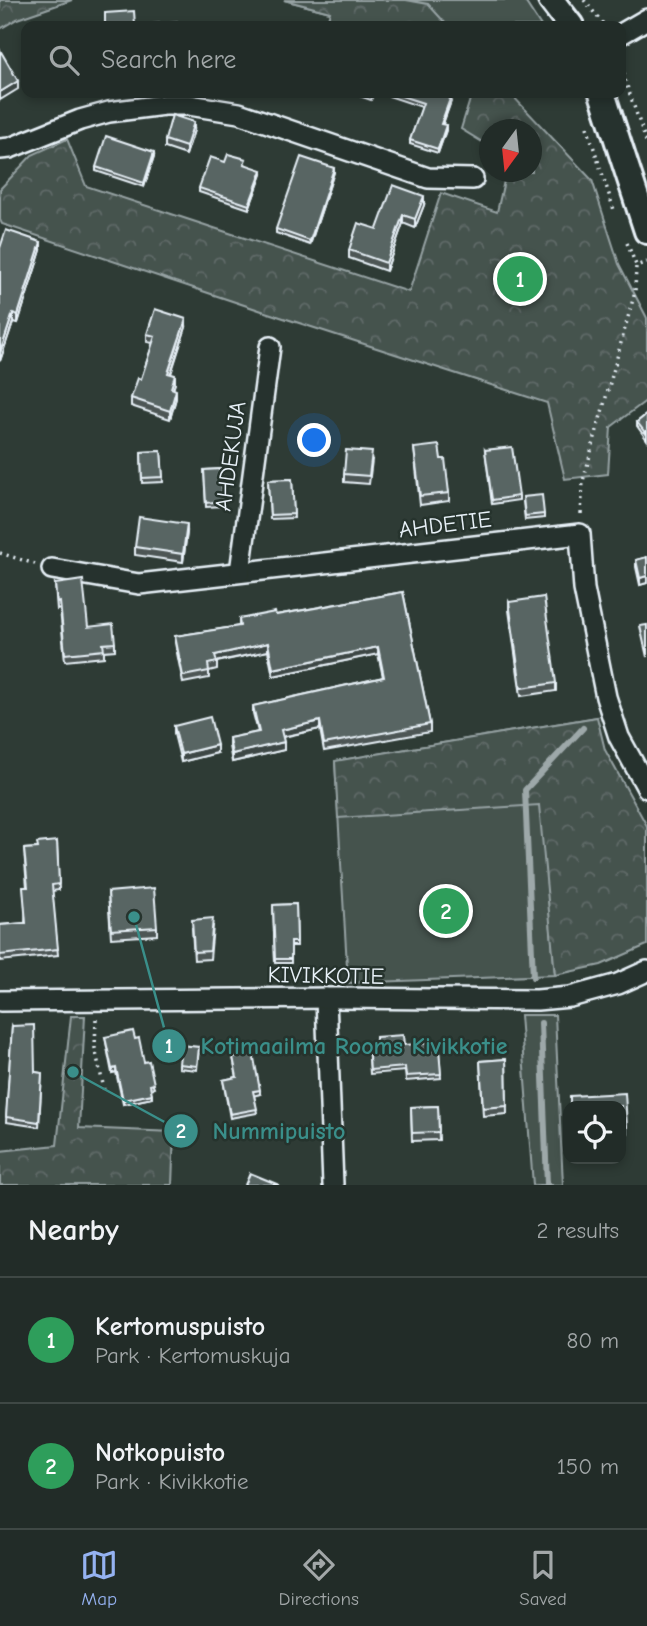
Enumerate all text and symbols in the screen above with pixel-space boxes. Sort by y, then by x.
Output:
search box [21,21,626,98]
icon: search [45,41,83,79]
text: Search here [101,45,236,75]
north arrow [479,119,542,182]
pin: 1 [497,253,543,305]
street label: AHDEKUJA [209,399,252,513]
your location [297,423,331,457]
street label: AHDETIE [397,505,493,544]
pin: 2 [423,885,469,937]
street label: KIVIKKOTIE [267,961,385,990]
callout: Kotimaailma Rooms Kivikkotie [151,1023,522,1068]
text: Kotimaailma Rooms Kivikkotie [200,1032,508,1060]
text: 1 [165,1034,173,1058]
map controls [563,1101,626,1164]
button: locate [563,1101,626,1164]
callout: Nummipuisto [164,1108,359,1153]
text: Nummipuisto [213,1117,345,1145]
text: 2 [176,1119,186,1143]
text: Nearby [28,1213,119,1248]
text: 2 results [537,1217,619,1244]
text: Kertomuspuisto [95,1312,265,1342]
text: 1 [46,1327,56,1354]
text: 80 m [566,1327,619,1354]
text: Park · Kertomuskuja [95,1342,291,1369]
text: Notkopuisto [95,1438,225,1468]
text: 2 [45,1453,57,1480]
text: 150 m [557,1453,619,1480]
text: Park · Kivikkotie [95,1468,248,1495]
tab: Map [80,1546,118,1610]
tab: Directions [279,1546,359,1610]
tab: Saved [519,1546,567,1610]

